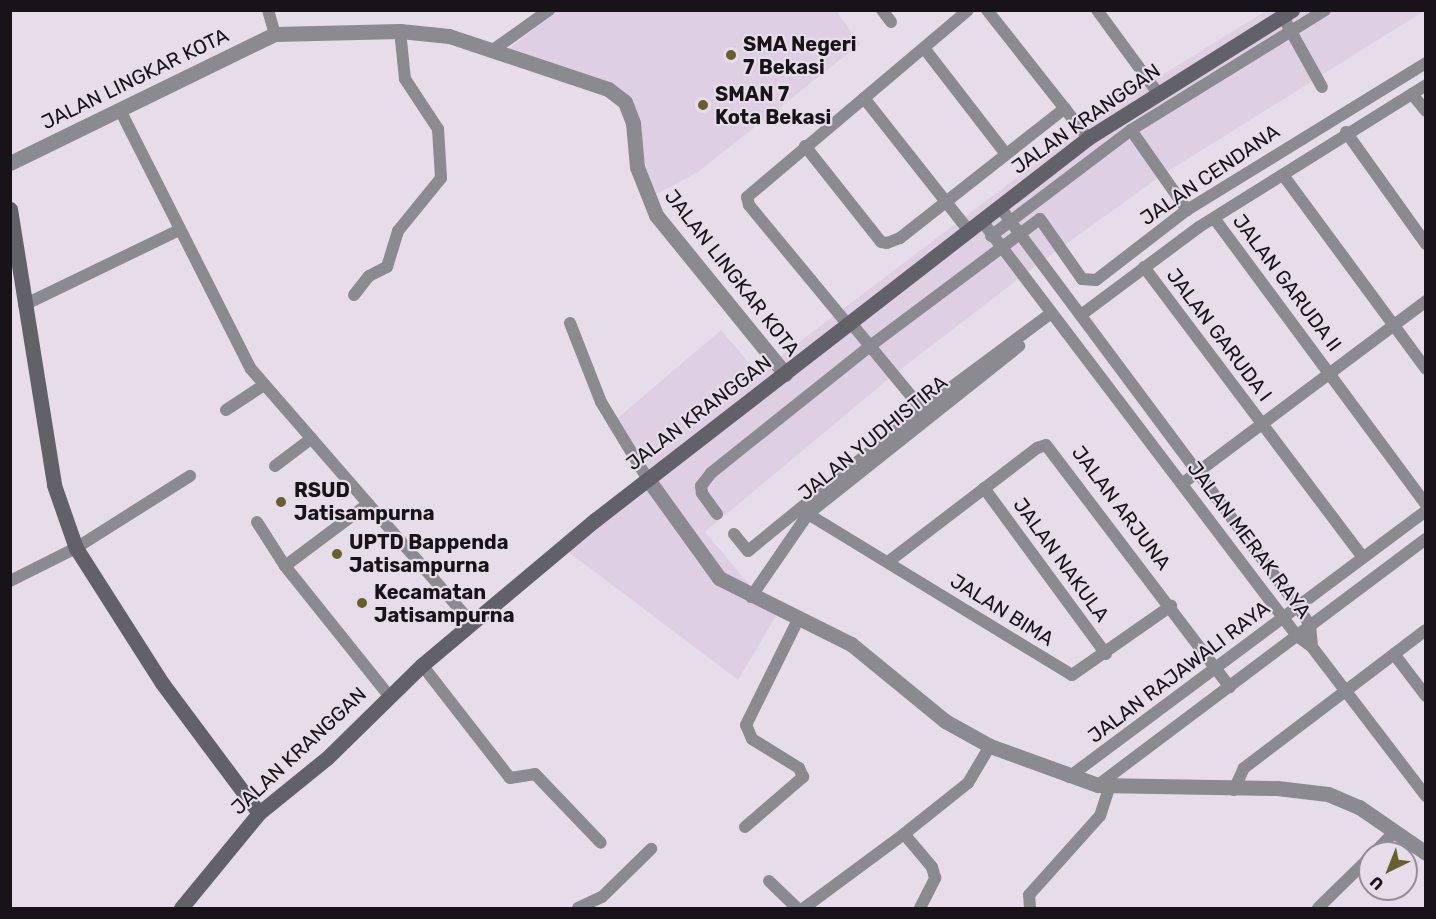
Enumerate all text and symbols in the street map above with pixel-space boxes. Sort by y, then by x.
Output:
street label: JALAN LINGKAR KOTA [38,23,232,135]
place label: SMA Negeri 7 Bekasi [743,32,857,79]
marker: SMA Negeri 7 Bekasi [724,48,738,62]
street label: JALAN KRANGGAN [1007,59,1165,179]
place label: SMAN 7 Kota Bekasi [715,82,831,129]
marker: SMAN 7 Kota Bekasi [696,98,710,112]
street label: JALAN CENDANA [1136,120,1284,230]
street label: JALAN LINGKAR KOTA [659,185,805,361]
street label: JALAN GARUDA II [1227,210,1347,356]
street label: JALAN GARUDA I [1161,264,1277,406]
street label: JALAN KRANGGAN [622,350,776,476]
street label: JALAN YUDHISTIRA [793,370,953,506]
street label: JALAN ARJUNA [1066,441,1176,575]
street label: JALAN MERAK RAYA [1182,457,1316,623]
place label: RSUD Jatisampurna [294,478,435,525]
marker: RSUD Jatisampurna [272,493,290,511]
street label: JALAN NAKULA [1008,493,1114,627]
place label: UPTD Bappenda Jatisampurna [349,530,508,577]
marker: UPTD Bappenda Jatisampurna [330,547,344,561]
street label: JALAN BIMA [946,569,1058,651]
place label: Kecamatan Jatisampurna [374,580,515,627]
marker: Kecamatan Jatisampurna [355,596,369,610]
street label: JALAN RAJAWALI RAYA [1083,596,1275,748]
street label: JALAN KRANGGAN [226,682,372,820]
north arrow [1358,841,1418,901]
text: U [1366,872,1387,894]

